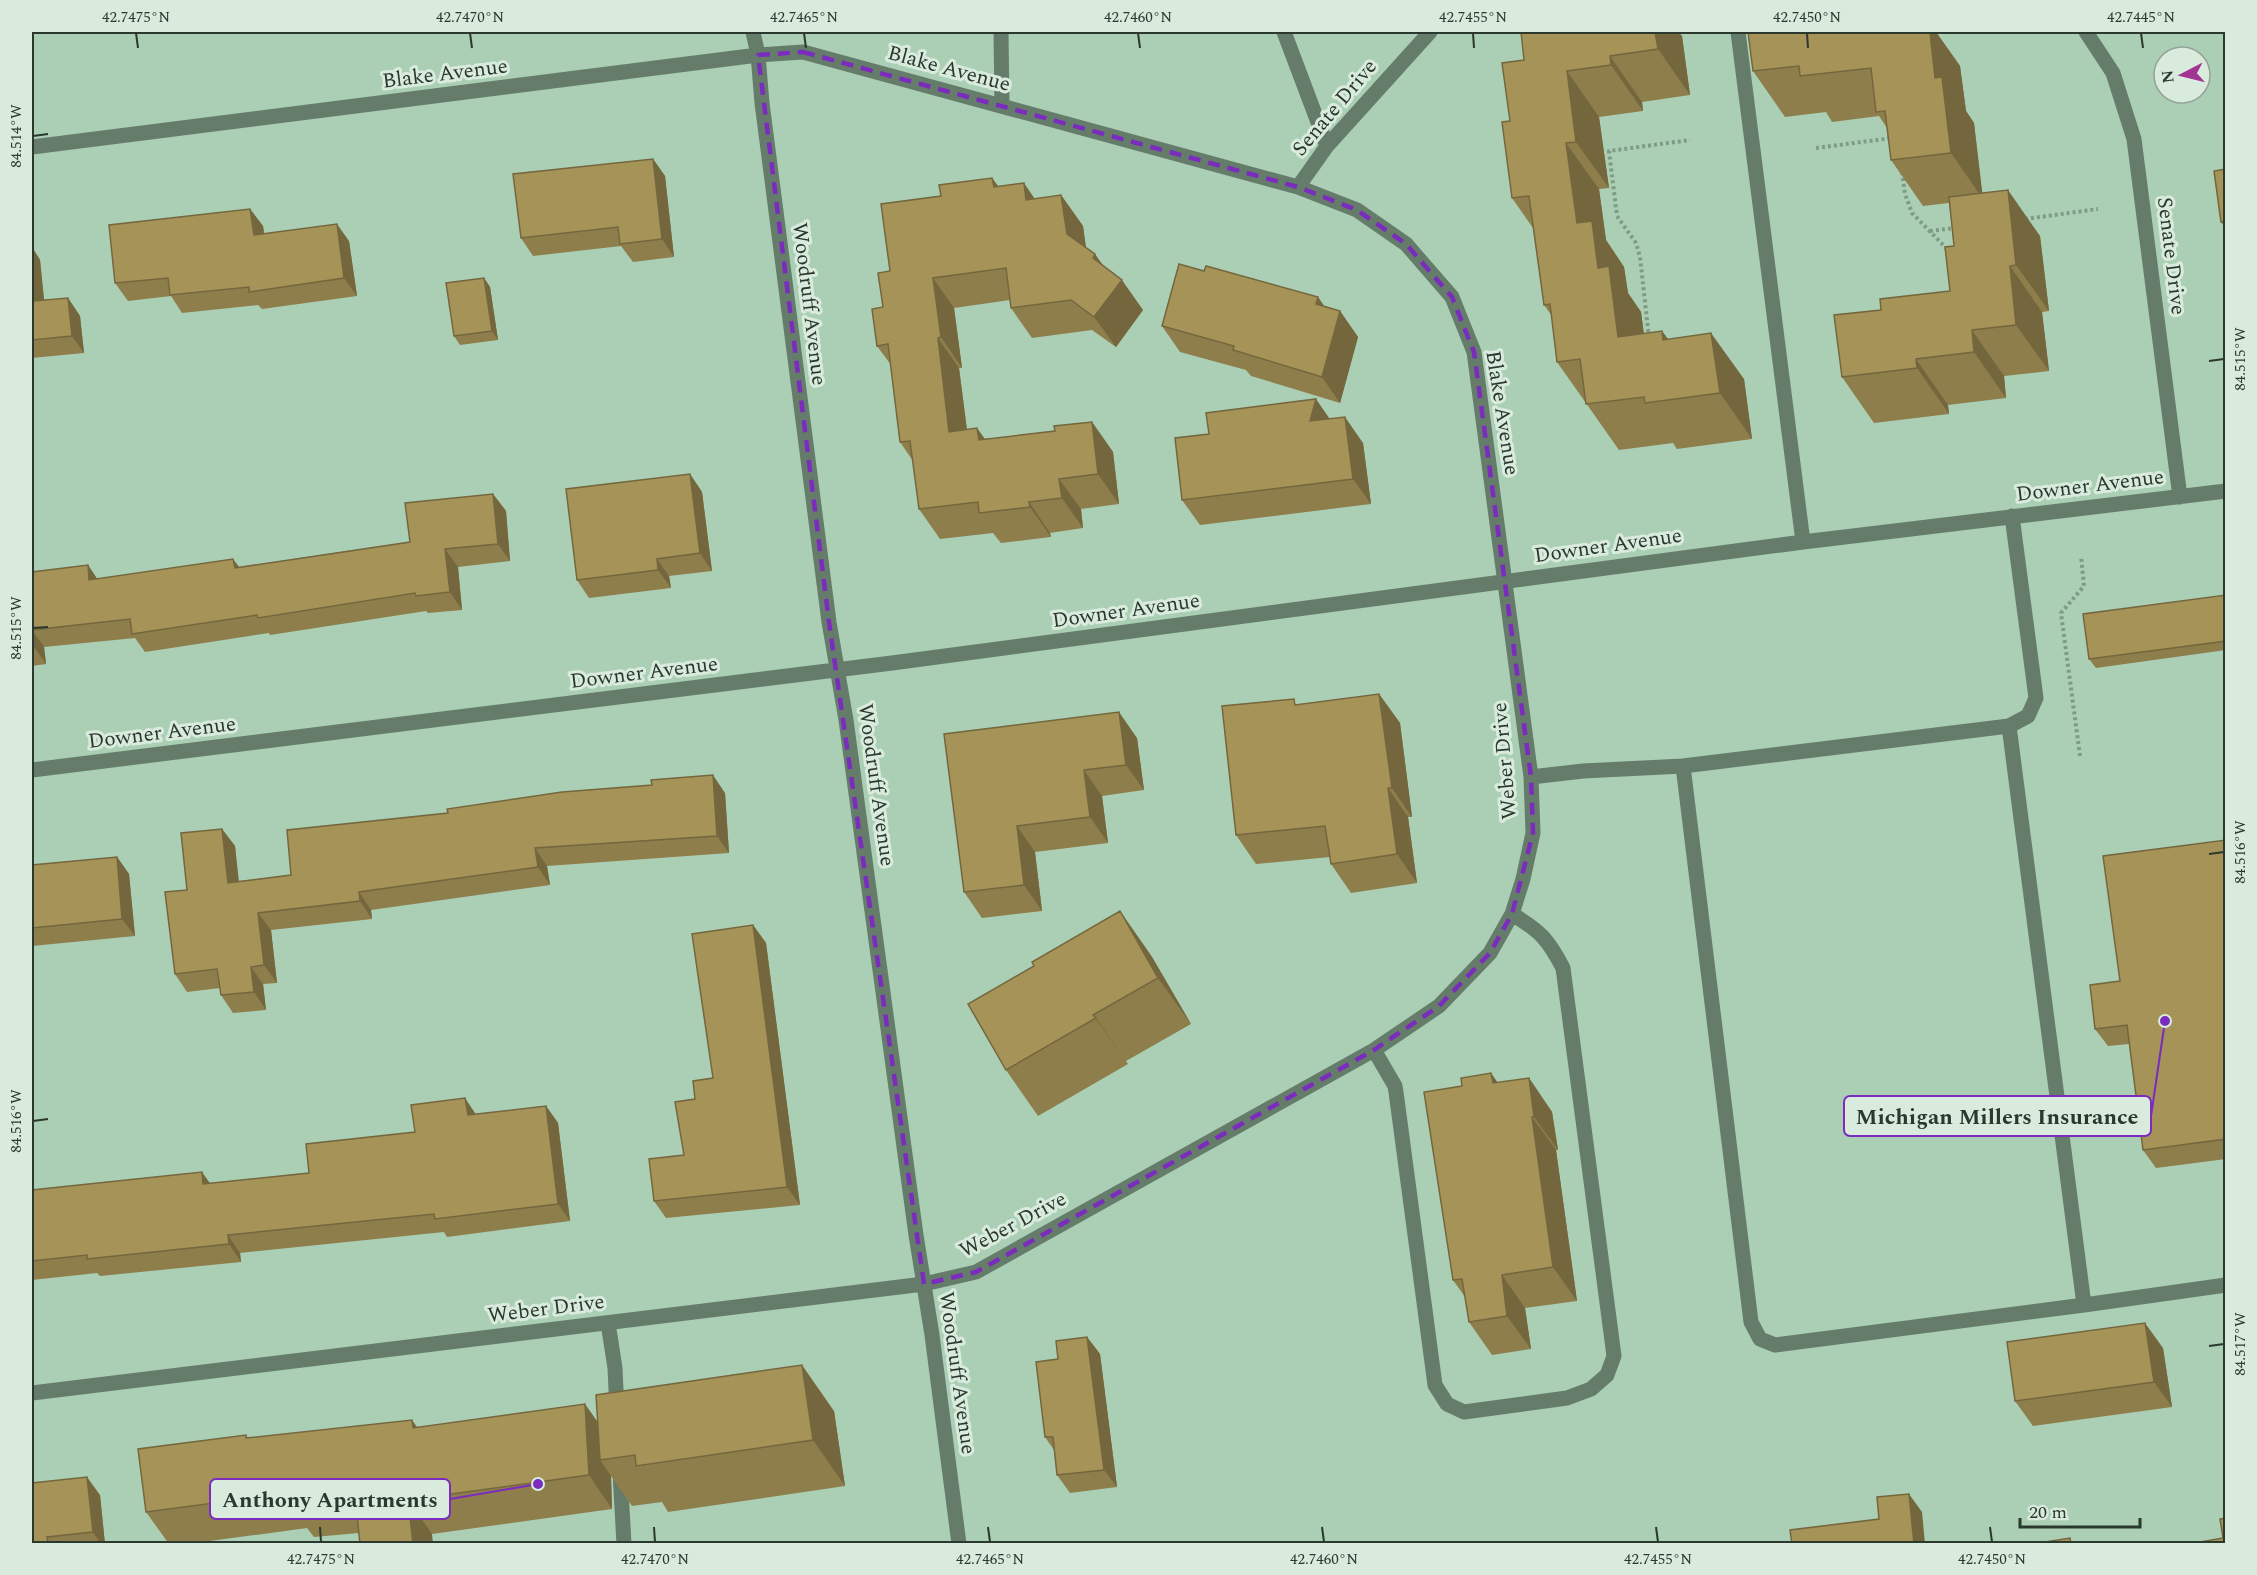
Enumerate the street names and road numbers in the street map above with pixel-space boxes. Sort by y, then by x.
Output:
street label: Blake Avenue [884,37,1014,101]
street label: Blake Avenue [381,50,509,98]
street label: Senate Drive [1285,52,1385,164]
street label: Senate Drive [2148,195,2194,317]
street label: Woodruff Avenue [783,221,835,387]
street label: Blake Avenue [1476,348,1528,478]
street label: Downer Avenue [2014,461,2166,511]
street label: Downer Avenue [1532,520,1684,572]
street label: Downer Avenue [1050,585,1202,637]
street label: Downer Avenue [568,648,720,698]
street label: Weber Drive [1484,701,1526,821]
street label: Woodruff Avenue [849,702,903,868]
street label: Downer Avenue [86,708,238,758]
street label: Weber Drive [954,1183,1072,1267]
street label: Weber Drive [486,1286,606,1332]
street label: Woodruff Avenue [930,1290,984,1456]

